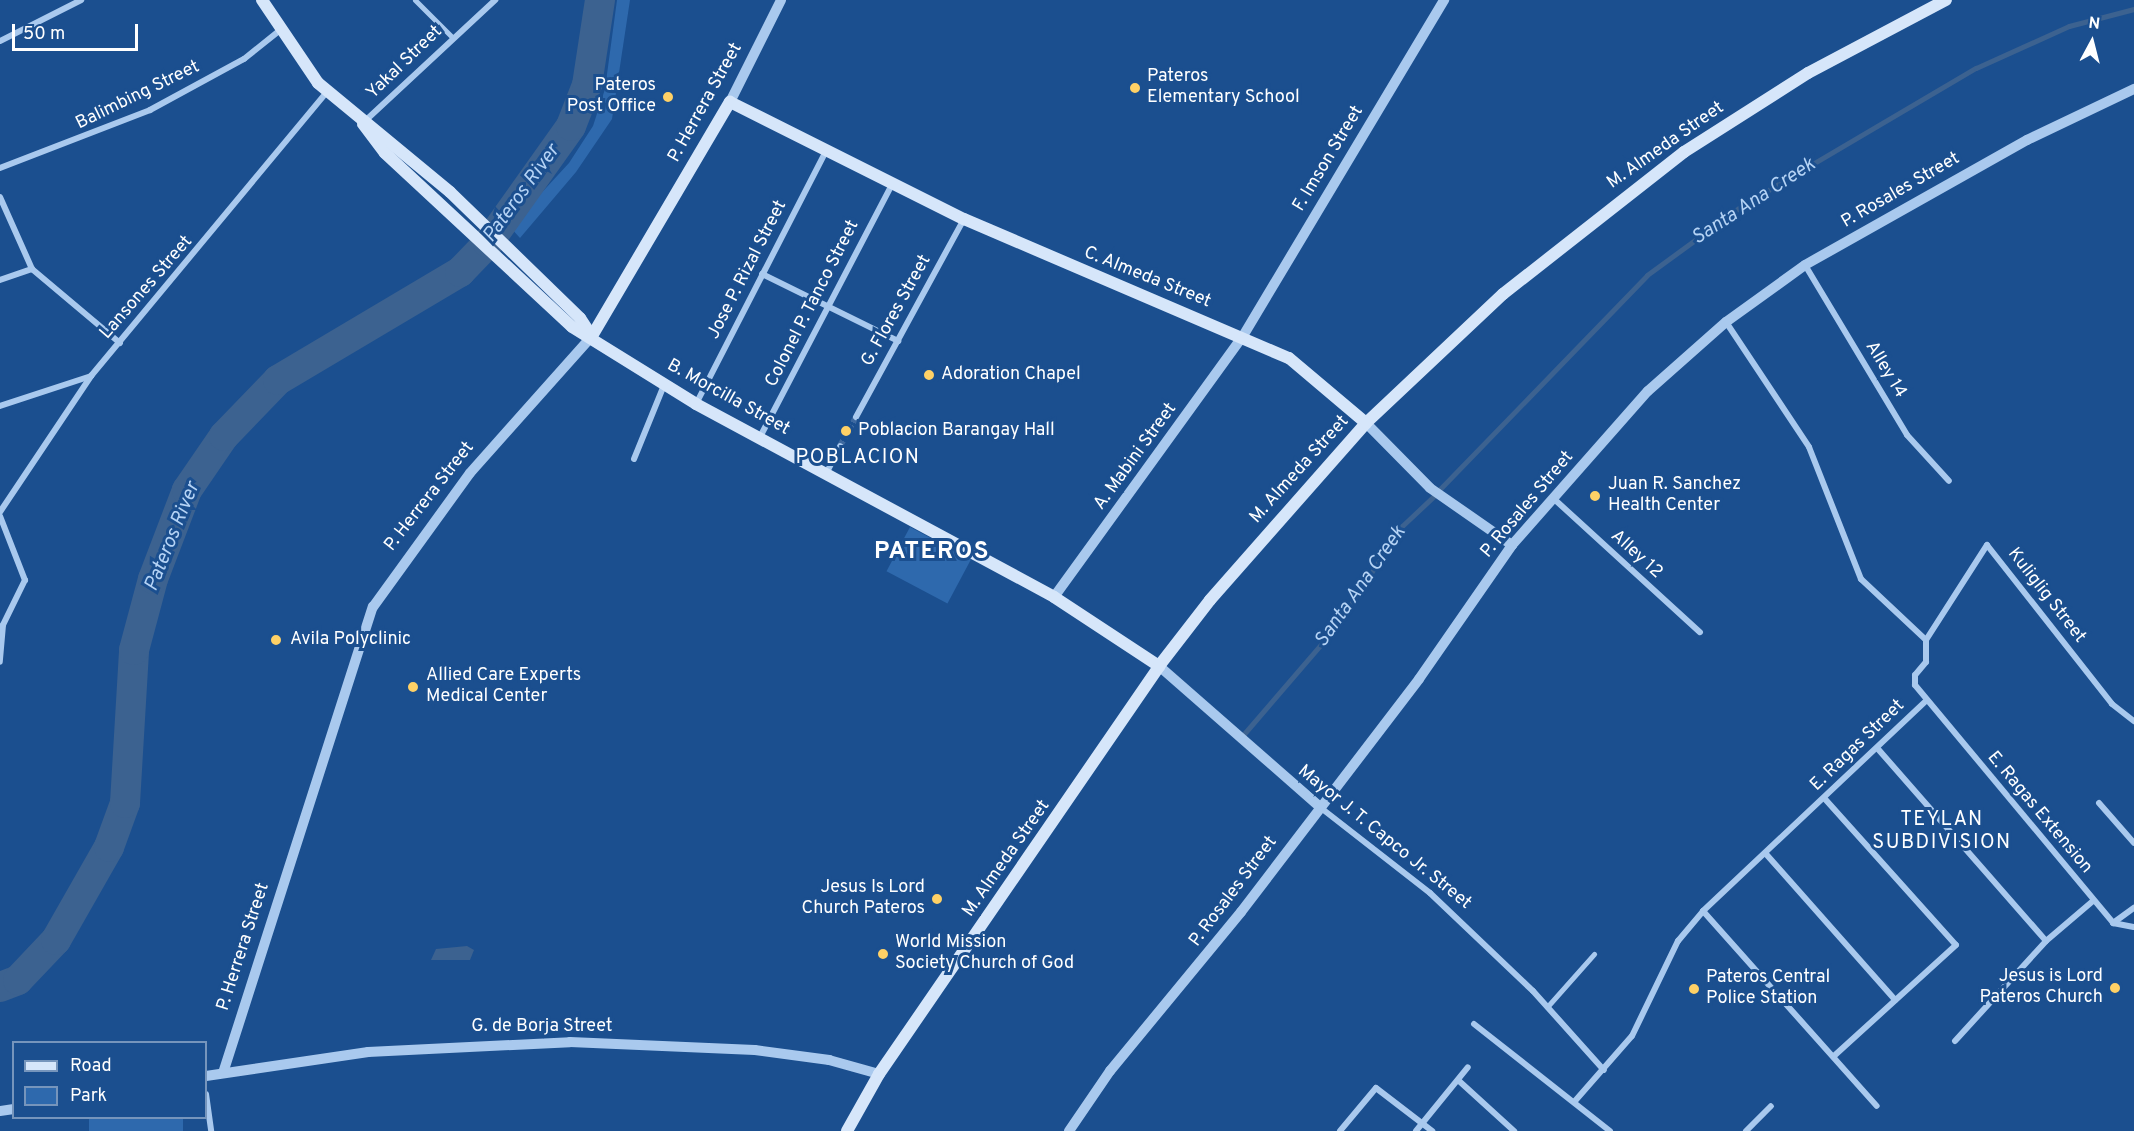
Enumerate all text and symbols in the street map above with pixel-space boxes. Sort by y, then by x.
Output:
scale bar [15,12,141,50]
north arrow [2062,12,2122,72]
text: N [2087,14,2101,35]
street label: Yakal Street [363,22,447,104]
text: 50 m [23,23,65,46]
street label: P. Herrera Street [664,40,748,166]
street label: Balimbing Street [73,57,203,135]
place label: Pateros Elementary School [1147,67,1300,110]
place label: Pateros Post Office [567,76,656,118]
marker: Pateros Elementary School [1128,81,1142,95]
marker: Pateros Post Office [661,90,675,104]
street label: M. Almeda Street [1603,97,1729,195]
street label: F. Imson Street [1289,102,1369,216]
water label: Pateros River [478,140,566,248]
street label: P. Rosales Street [1838,148,1964,234]
water label: Santa Ana Creek [1687,153,1821,251]
street label: Jose P. Rizal Street [704,197,792,343]
street label: Colonel P. Tanco Street [761,217,865,391]
street label: Lansones Street [96,232,198,344]
street label: C. Almeda Street [1080,243,1214,313]
street label: G. Flores Street [858,252,936,370]
street label: Alley 14 [1860,338,1910,402]
street label: B. Morcilla Street [663,355,793,441]
place label: Adoration Chapel [941,364,1081,386]
marker: Adoration Chapel [922,368,936,382]
street label: A. Mabini Street [1090,399,1182,515]
street label: M. Almeda Street [1246,411,1354,529]
place label: Poblacion Barangay Hall [858,420,1055,442]
marker: Poblacion Barangay Hall [839,424,853,438]
street label: P. Herrera Street [381,438,479,556]
district label: POBLACION [796,446,920,470]
street label: P. Rosales Street [1477,447,1579,563]
place label: Juan R. Sanchez Health Center [1608,475,1741,518]
water label: Pateros River [140,479,206,595]
marker: Juan R. Sanchez Health Center [1586,487,1604,505]
water label: Santa Ana Creek [1310,521,1412,653]
street label: Alley 12 [1606,526,1666,584]
district label: PATEROS [874,539,990,567]
street label: Kuliglig Street [2002,544,2090,648]
place label: Avila Polyclinic [290,629,411,651]
marker: Avila Polyclinic [267,631,285,649]
place label: Allied Care Experts Medical Center [426,666,581,708]
marker: Allied Care Experts Medical Center [404,678,422,696]
street label: E. Ragas Street [1806,696,1910,796]
street label: E. Ragas Extension [1982,748,2096,878]
street label: Mayor J. T. Capco Jr. Street [1293,761,1475,915]
street label: M. Almeda Street [958,796,1056,922]
district label: TEYLAN SUBDIVISION [1872,809,2012,856]
street label: P. Rosales Street [1185,832,1283,952]
place label: Jesus Is Lord Church Pateros [802,878,925,920]
street label: P. Herrera Street [213,880,275,1014]
marker: Jesus Is Lord Church Pateros [930,892,944,906]
place label: World Mission Society Church of God [895,933,1074,976]
marker: World Mission Society Church of God [876,947,890,961]
place label: Jesus is Lord Pateros Church [1980,967,2103,1010]
place label: Pateros Central Police Station [1706,968,1830,1010]
marker: Jesus is Lord Pateros Church [2108,981,2122,995]
marker: Pateros Central Police Station [1687,982,1701,996]
street label: G. de Borja Street [471,1016,613,1038]
legend [12,1041,207,1119]
text: Road [70,1055,112,1078]
text: Park [70,1085,107,1108]

